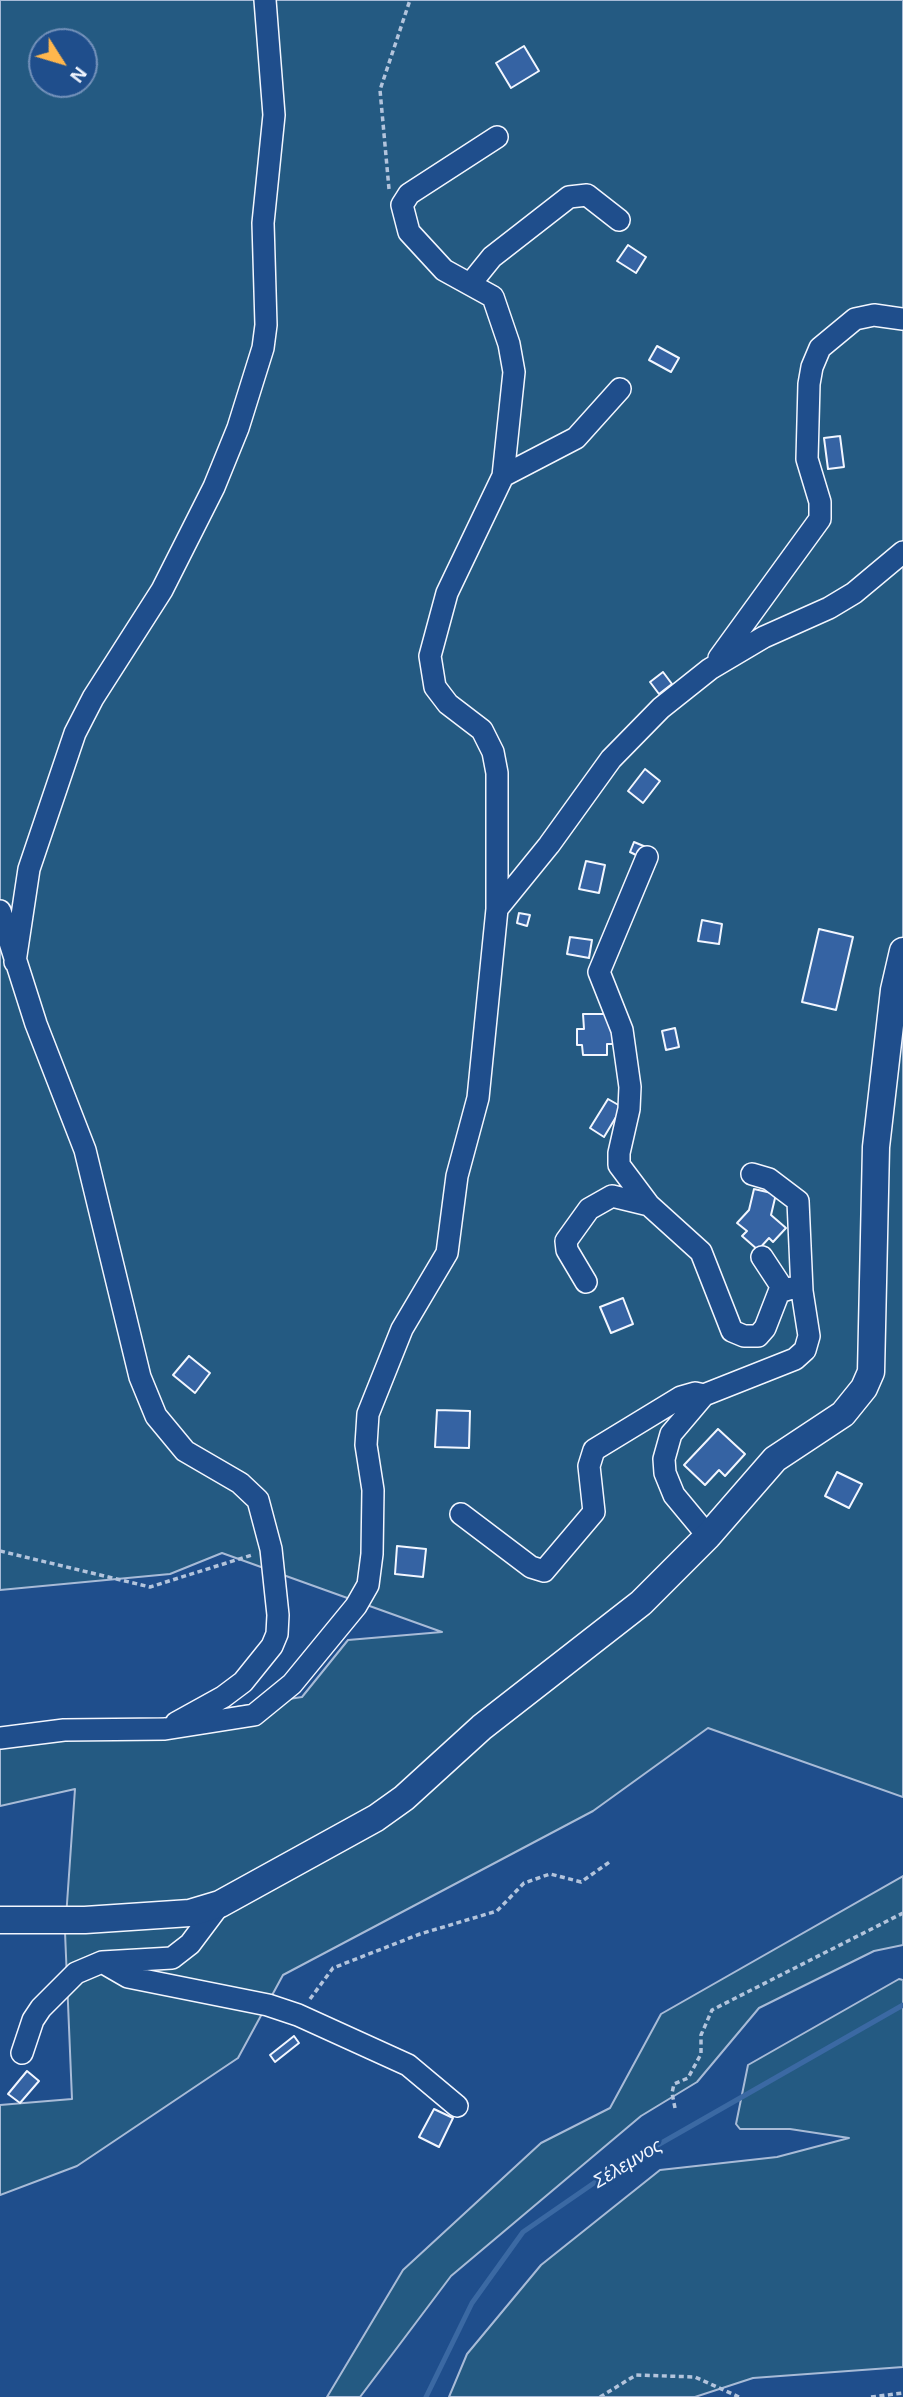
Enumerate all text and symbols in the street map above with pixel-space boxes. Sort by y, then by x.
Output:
north arrow [28,28,98,98]
text: N [66,63,91,87]
water label: Σέλεμνος [589,2134,667,2194]

